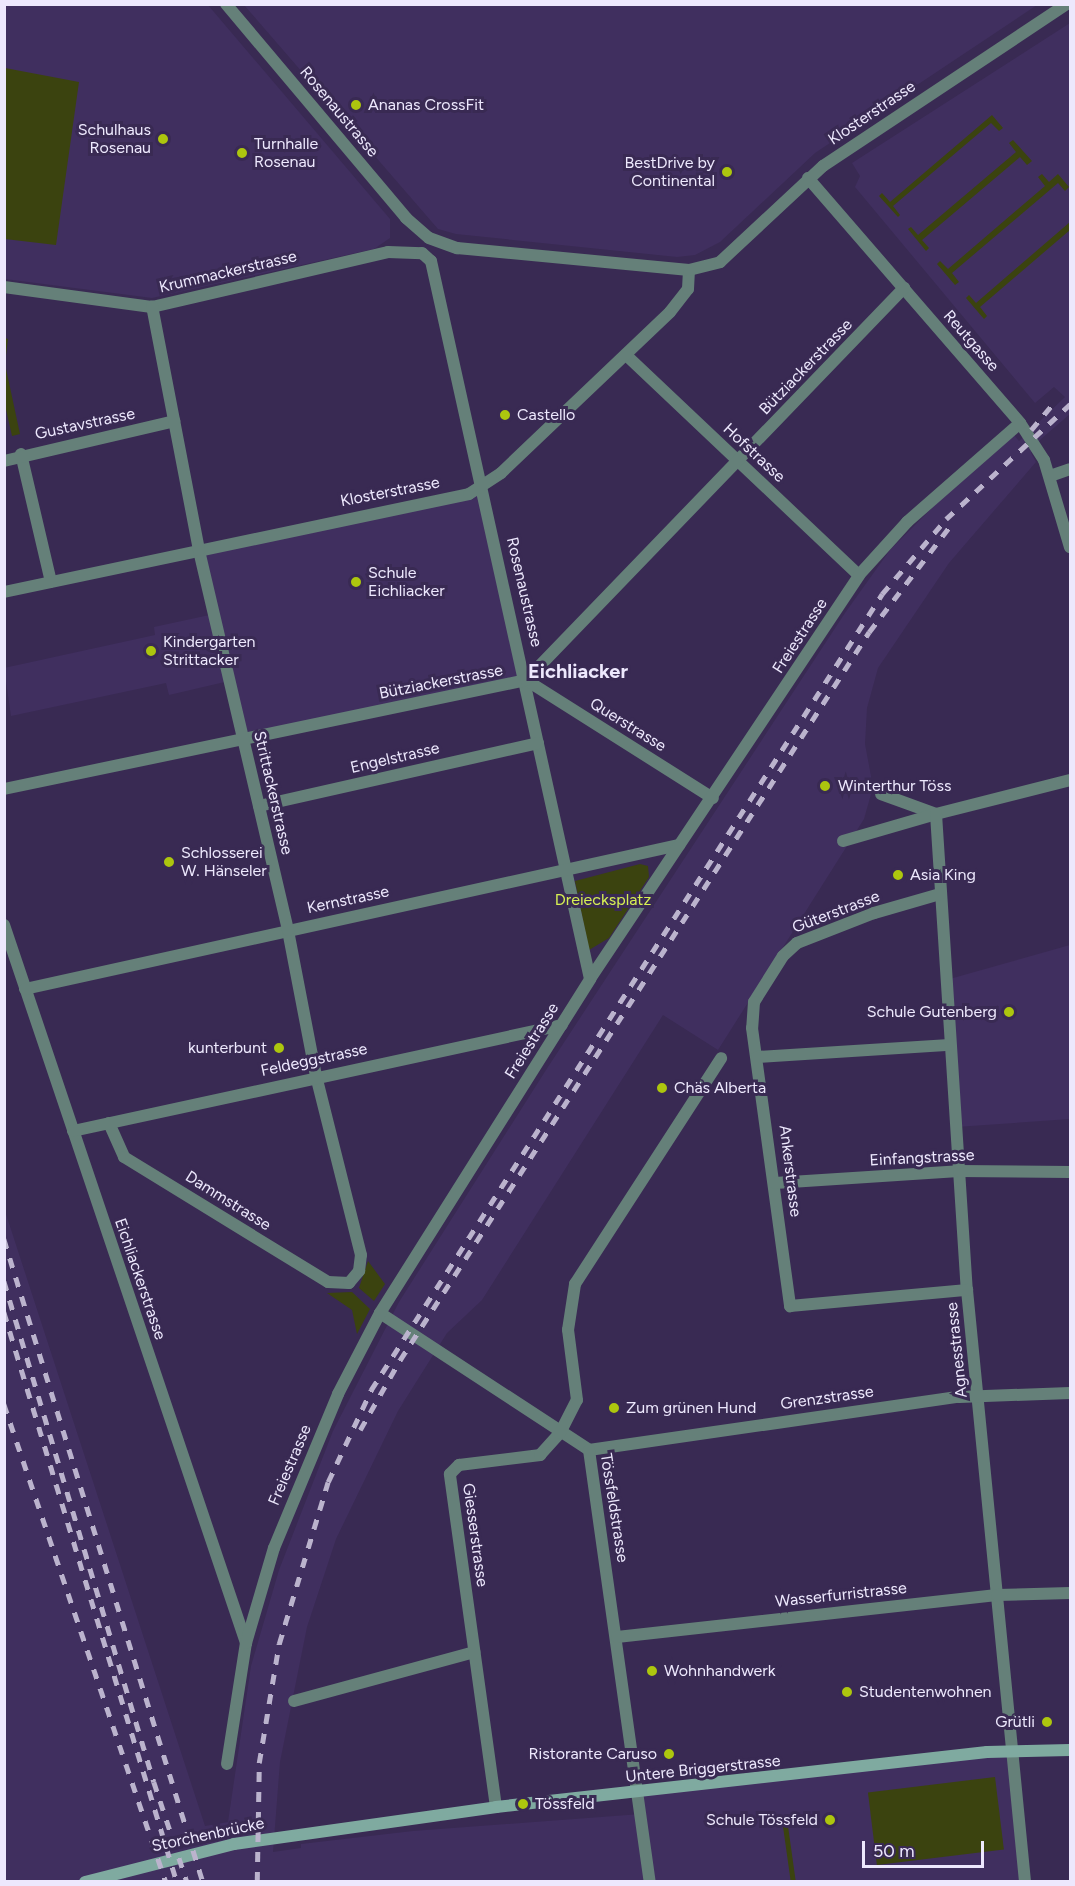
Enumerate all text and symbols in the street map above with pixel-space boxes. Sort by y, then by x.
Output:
street label: Rosenaustrasse [296,63,382,161]
street label: Klosterstrasse [825,77,919,149]
place label: Ananas CrossFit [368,95,484,115]
marker: Ananas CrossFit [349,98,363,112]
place label: Schulhaus Rosenau [78,120,151,158]
marker: Schulhaus Rosenau [156,132,170,146]
place label: Turnhalle Rosenau [254,134,318,172]
marker: Turnhalle Rosenau [235,146,249,160]
place label: BestDrive by Continental [624,153,715,191]
marker: BestDrive by Continental [720,165,734,179]
street label: Krummackerstrasse [157,247,299,297]
street label: Reutgasse [939,306,1003,376]
street label: Bütziackerstrasse [755,315,857,419]
street label: Gustavstrasse [33,404,137,444]
place label: Castello [517,405,575,425]
marker: Castello [498,408,512,422]
street label: Hofstrasse [719,419,789,487]
street label: Klosterstrasse [339,473,441,511]
street label: Rosenaustrasse [502,535,546,649]
place label: Schule Eichliacker [368,563,445,601]
marker: Schule Eichliacker [349,575,363,589]
street label: Freiestrasse [769,595,831,677]
place label: Kindergarten Strittacker [163,632,256,670]
marker: Kindergarten Strittacker [144,644,158,658]
district label: Eichliacker [528,659,628,683]
street label: Bütziackerstrasse [378,661,504,703]
street label: Querstrasse [586,694,670,756]
street label: Strittackerstrasse [249,729,297,857]
street label: Engelstrasse [349,738,441,778]
place label: Winterthur Töss [838,776,951,796]
marker: Winterthur Töss [816,777,834,795]
place label: Schlosserei W. Hänseler [181,843,267,881]
marker: Schlosserei W. Hänseler [162,855,176,869]
place label: Asia King [910,865,976,885]
marker: Asia King [891,868,905,882]
street label: Kernstrasse [305,882,391,918]
street label: Güterstrasse [790,887,882,937]
park label: Dreiecksplatz [555,890,651,910]
street label: Freiestrasse [501,1000,563,1082]
place label: Schule Gutenberg [867,1002,997,1022]
marker: Schule Gutenberg [1002,1005,1016,1019]
place label: kunterbunt [188,1038,267,1058]
street label: Feldeggstrasse [259,1039,369,1081]
marker: kunterbunt [272,1041,286,1055]
place label: Chäs Alberta [674,1078,766,1098]
marker: Chäs Alberta [655,1081,669,1095]
street label: Ankerstrasse [775,1124,805,1218]
street label: Einfangstrasse [869,1146,975,1170]
street label: Dammstrasse [182,1167,274,1235]
street label: Eichliackerstrasse [110,1216,170,1342]
street label: Agnesstrasse [942,1301,972,1399]
street label: Grenzstrasse [779,1382,875,1414]
place label: Zum grünen Hund [626,1398,756,1418]
marker: Zum grünen Hund [607,1401,621,1415]
street label: Freiestrasse [264,1422,316,1508]
street label: Tössfeldstrasse [596,1452,632,1564]
street label: Giesserstrasse [458,1482,492,1588]
street label: Wasserfurristrasse [774,1579,908,1611]
place label: Wohnhandwerk [664,1661,775,1681]
marker: Wohnhandwerk [645,1664,659,1678]
place label: Studentenwohnen [859,1682,992,1702]
marker: Studentenwohnen [840,1685,854,1699]
place label: Grütli [995,1712,1035,1732]
marker: Grütli [1040,1715,1054,1729]
place label: Ristorante Caruso [529,1744,657,1764]
marker: Ristorante Caruso [662,1747,676,1761]
street label: Untere Briggerstrasse [625,1751,781,1787]
place label: Tössfeld [535,1794,595,1814]
marker: Tössfeld [516,1797,530,1811]
place label: Schule Tössfeld [706,1810,818,1830]
marker: Schule Tössfeld [823,1813,837,1827]
street label: Storchenbrücke [150,1814,266,1856]
scale bar [865,1829,986,1867]
text: 50 m [873,1840,915,1862]

